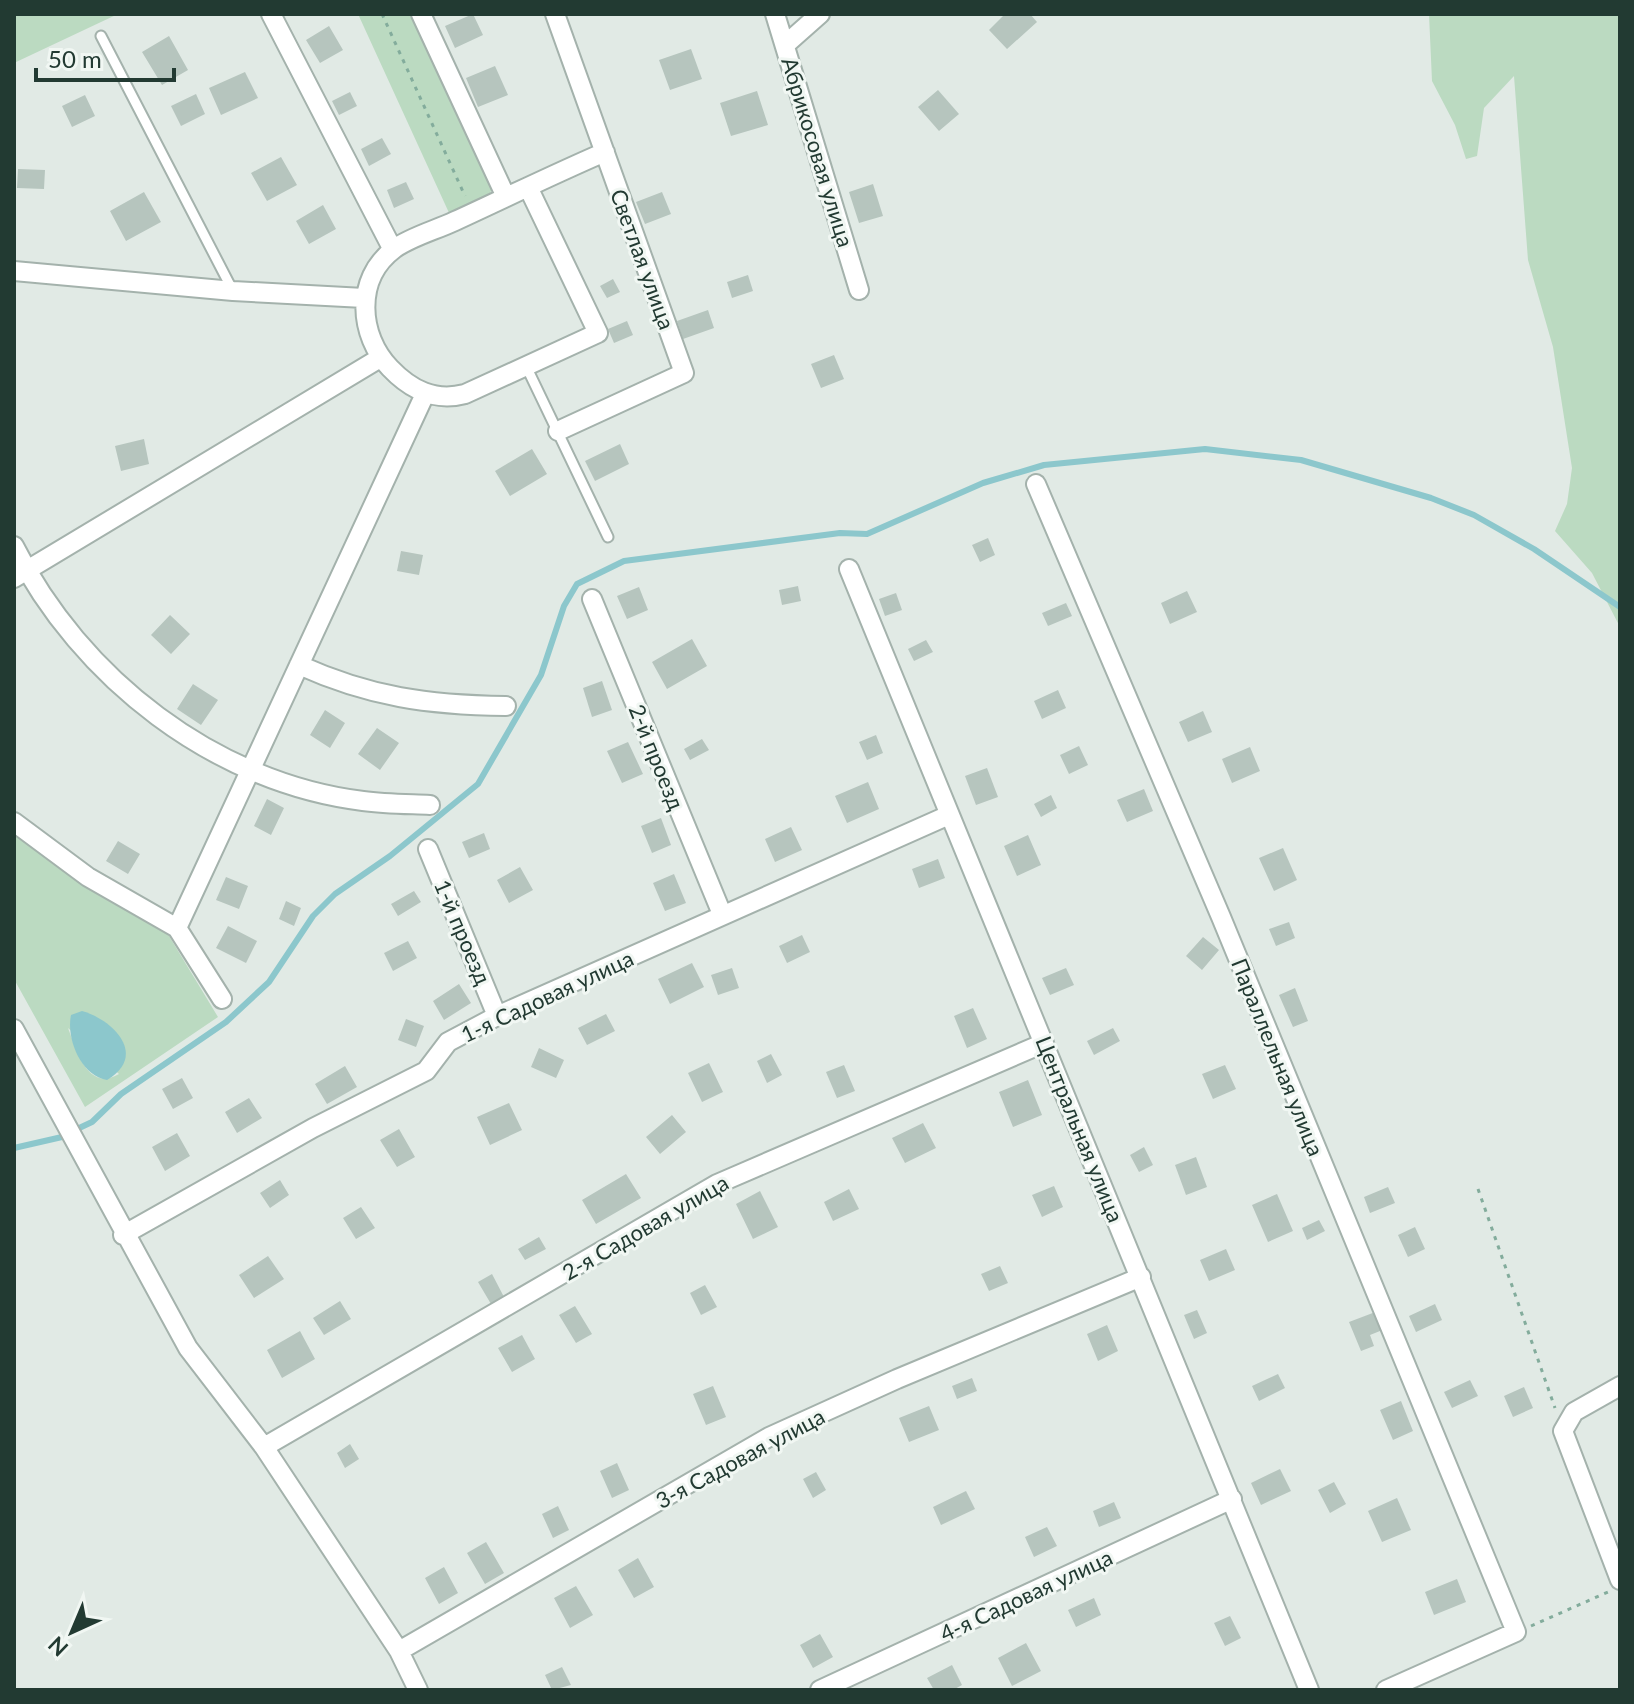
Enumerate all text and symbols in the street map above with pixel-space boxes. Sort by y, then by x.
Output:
scale bar [36,32,174,82]
text: 50 m [48,44,102,73]
street label: Абрикосовая улица [776,54,860,250]
street label: Светлая улица [605,185,681,333]
street label: 2-й проезд [624,700,691,814]
street label: 1-й проезд [429,875,497,989]
street label: 1-я Садовая улица [456,944,638,1048]
street label: Параллельная улица [1226,954,1330,1160]
street label: Центральная улица [1030,1032,1130,1226]
street label: 2-я Садовая улица [557,1168,733,1286]
street label: 3-я Садовая улица [651,1402,829,1514]
street label: 4-я Садовая улица [935,1543,1117,1647]
north arrow [32,1592,112,1672]
text: N [42,1631,73,1662]

